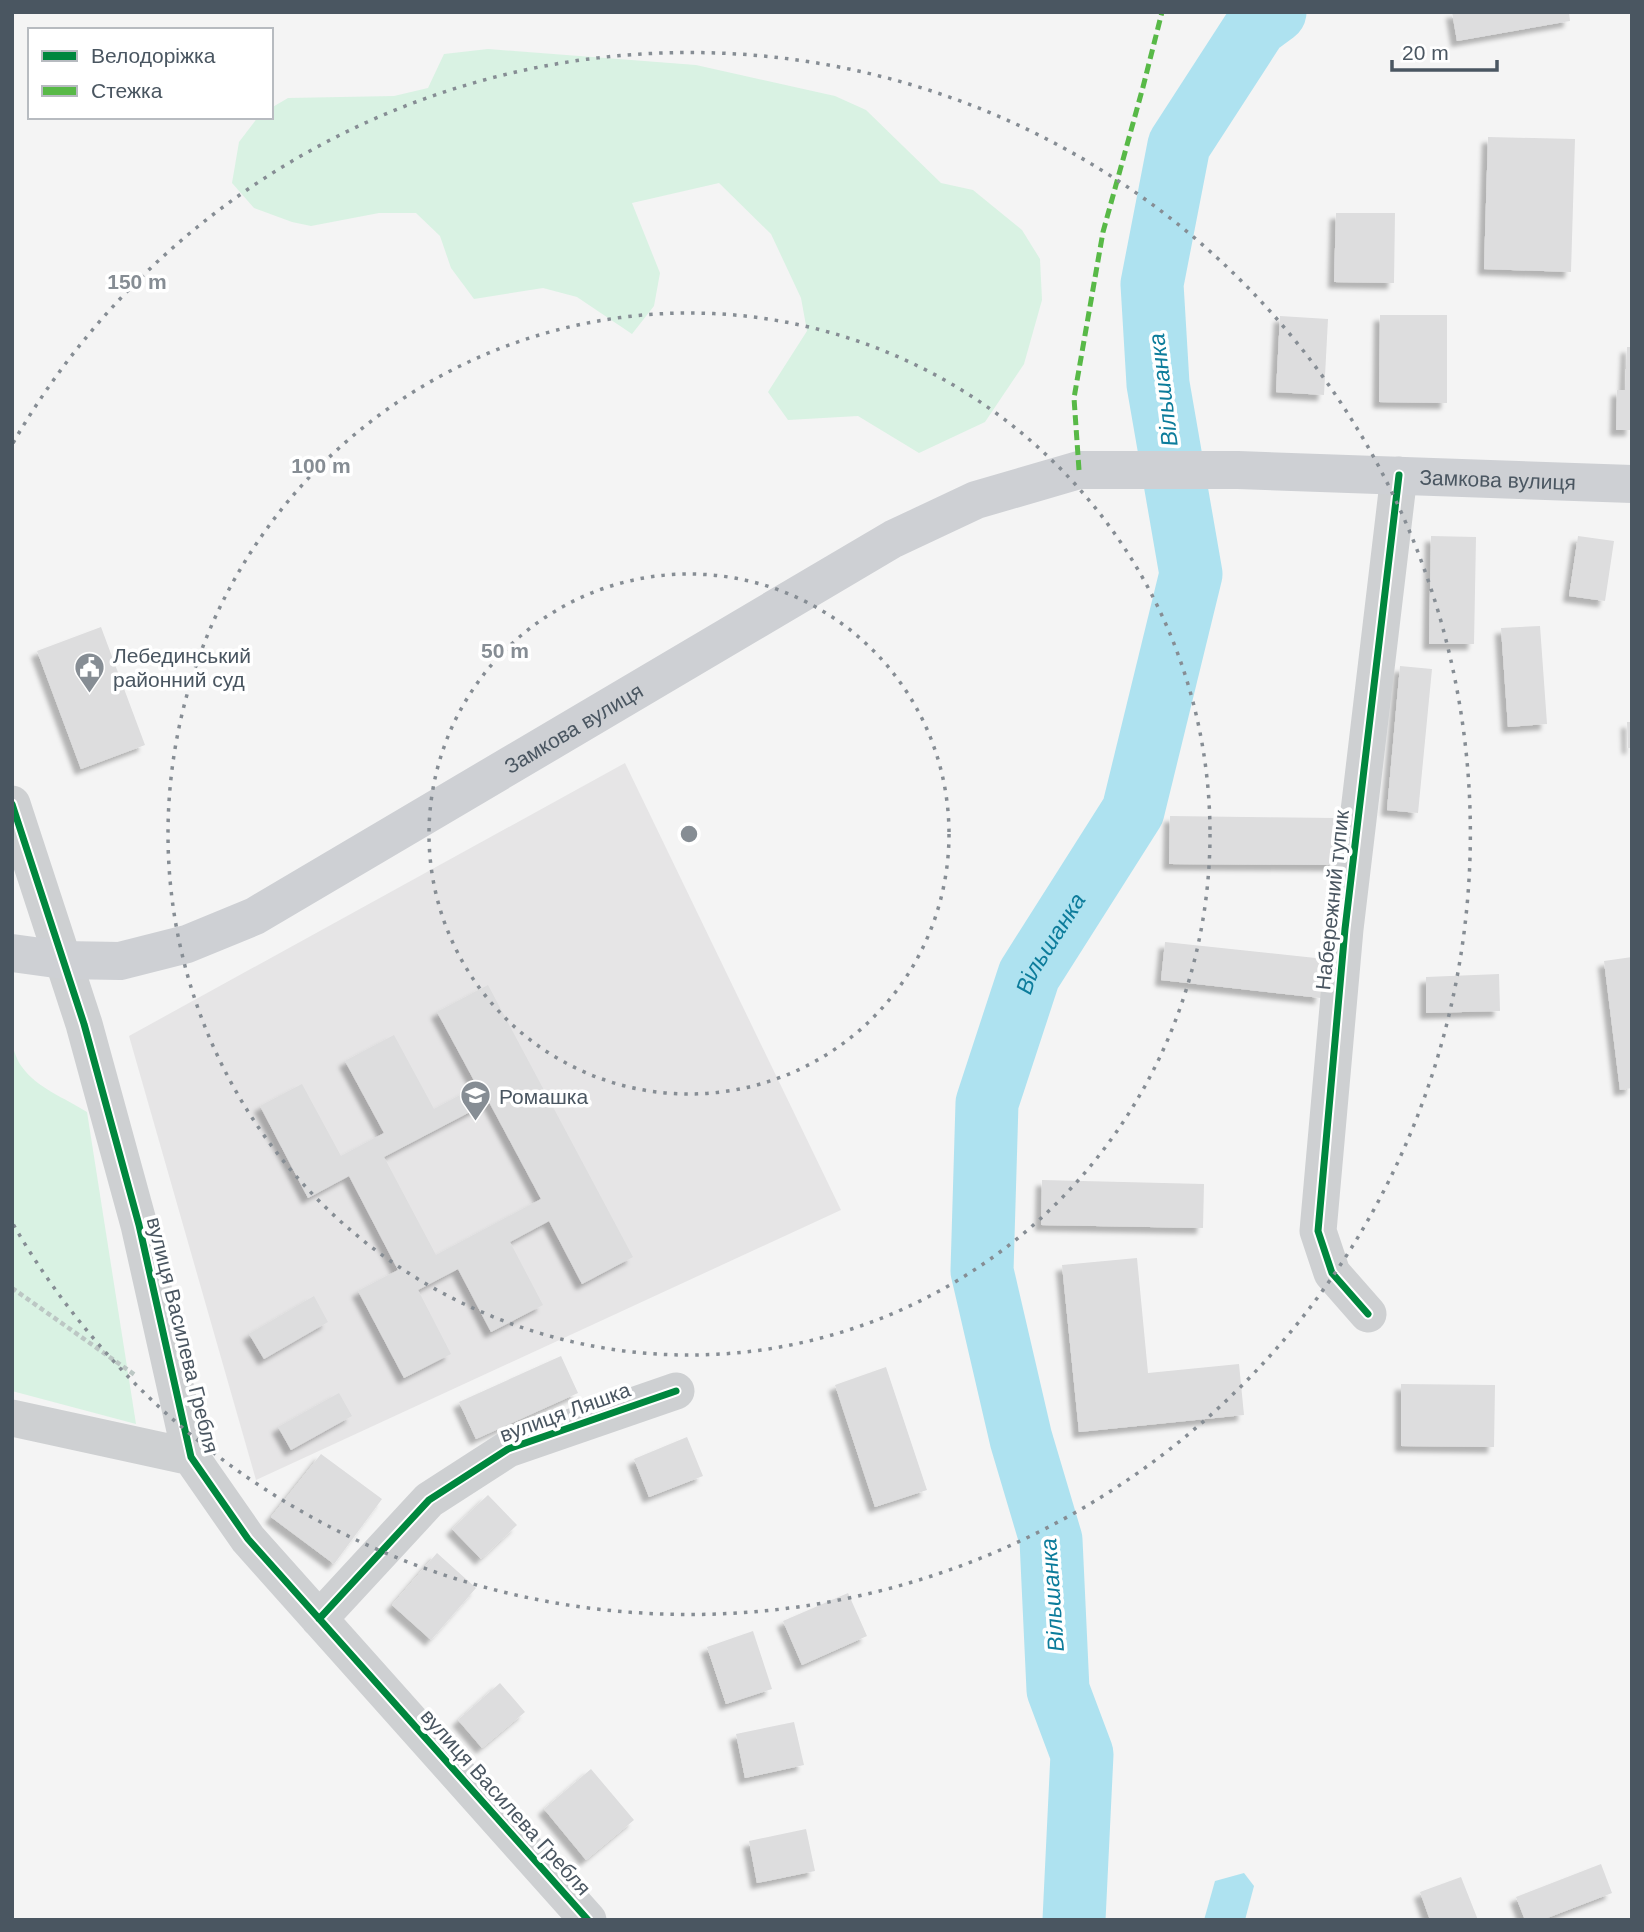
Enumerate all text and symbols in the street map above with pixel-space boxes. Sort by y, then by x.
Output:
legend [28,28,273,119]
scale bar [1392,28,1497,72]
text: 20 m [1402,41,1449,64]
text: Велодоріжка [91,44,216,67]
text: Стежка [91,79,163,102]
text: 150 m [107,270,167,293]
water label: Вільшанка [1143,332,1183,448]
text: 100 m [291,454,351,477]
street label: Замкова вулиця [1419,465,1576,493]
text: 50 m [481,639,529,662]
place label: Лебединський районний суд [113,644,251,691]
public building icon: Лебединський районний суд [73,650,107,694]
street label: Замкова вулиця [500,678,647,778]
street label: Набережний тупик [1311,808,1353,991]
centre of rings [677,822,701,846]
water label: Вільшанка [1011,888,1091,997]
school or university icon: Ромашка [459,1079,493,1123]
place label: Ромашка [499,1085,588,1108]
street label: вулиця Василева Гребля [143,1215,223,1455]
street label: вулиця Ляшка [497,1378,634,1446]
water label: Вільшанка [1035,1537,1069,1653]
street label: вулиця Василева Гребля [416,1704,596,1900]

